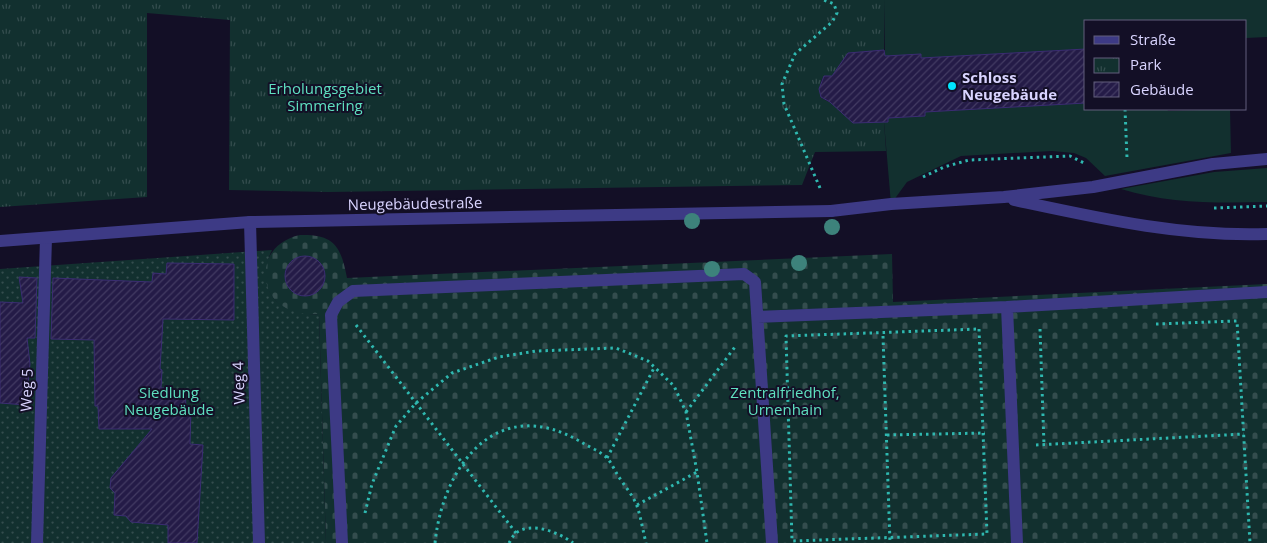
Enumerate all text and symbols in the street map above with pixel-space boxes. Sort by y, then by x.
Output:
legend [1084,20,1247,110]
text: Straße [1130,29,1176,49]
text: Park [1130,54,1161,74]
place label: Schloss Neugebäude [962,67,1057,104]
park label: Erholungsgebiet Simmering [268,78,382,115]
text: Gebäude [1130,79,1194,99]
marker: Schloss Neugebäude [946,80,958,92]
street label: Neugebäudestraße [348,192,482,214]
street label: Weg 4 [227,361,249,405]
street label: Weg 5 [15,368,37,412]
park label: Siedlung Neugebäude [124,382,214,419]
park label: Zentralfriedhof, Urnenhain [730,382,840,419]

